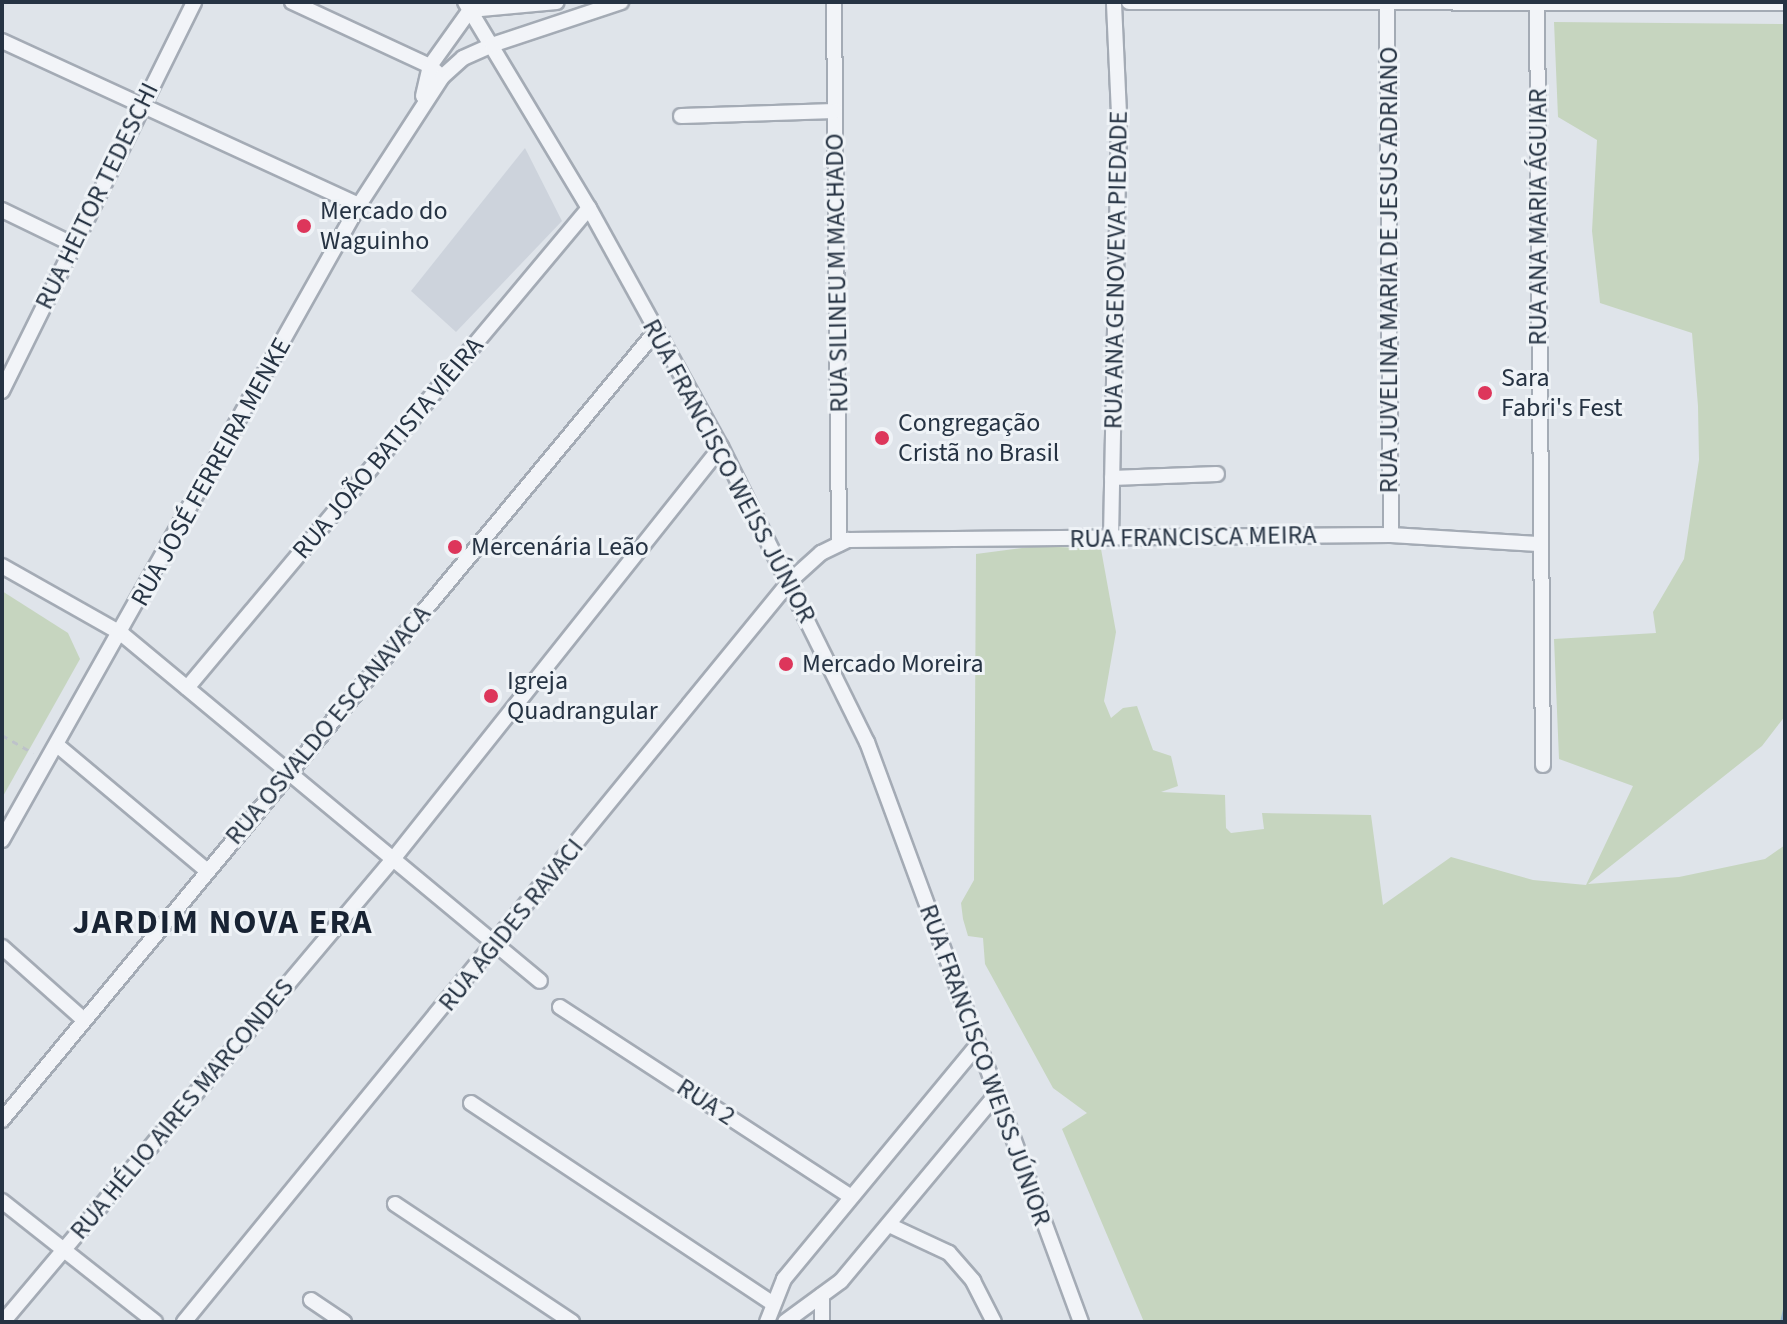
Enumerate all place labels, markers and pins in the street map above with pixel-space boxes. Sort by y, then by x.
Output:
place label: Mercado do Waguinho [320,195,448,256]
marker: Mercado do Waguinho [295,217,313,235]
place label: Sara Fabri's Fest [1501,362,1622,424]
marker: Sara Fabri's Fest [1476,384,1494,402]
place label: Congregação Cristã no Brasil [898,407,1059,468]
marker: Congregação Cristã no Brasil [873,429,891,447]
place label: Mercenária Leão [471,531,649,563]
marker: Mercenária Leão [446,538,464,556]
place label: Mercado Moreira [802,648,984,680]
marker: Mercado Moreira [777,655,795,673]
place label: Igreja Quadrangular [507,665,658,726]
marker: Igreja Quadrangular [482,687,500,705]

